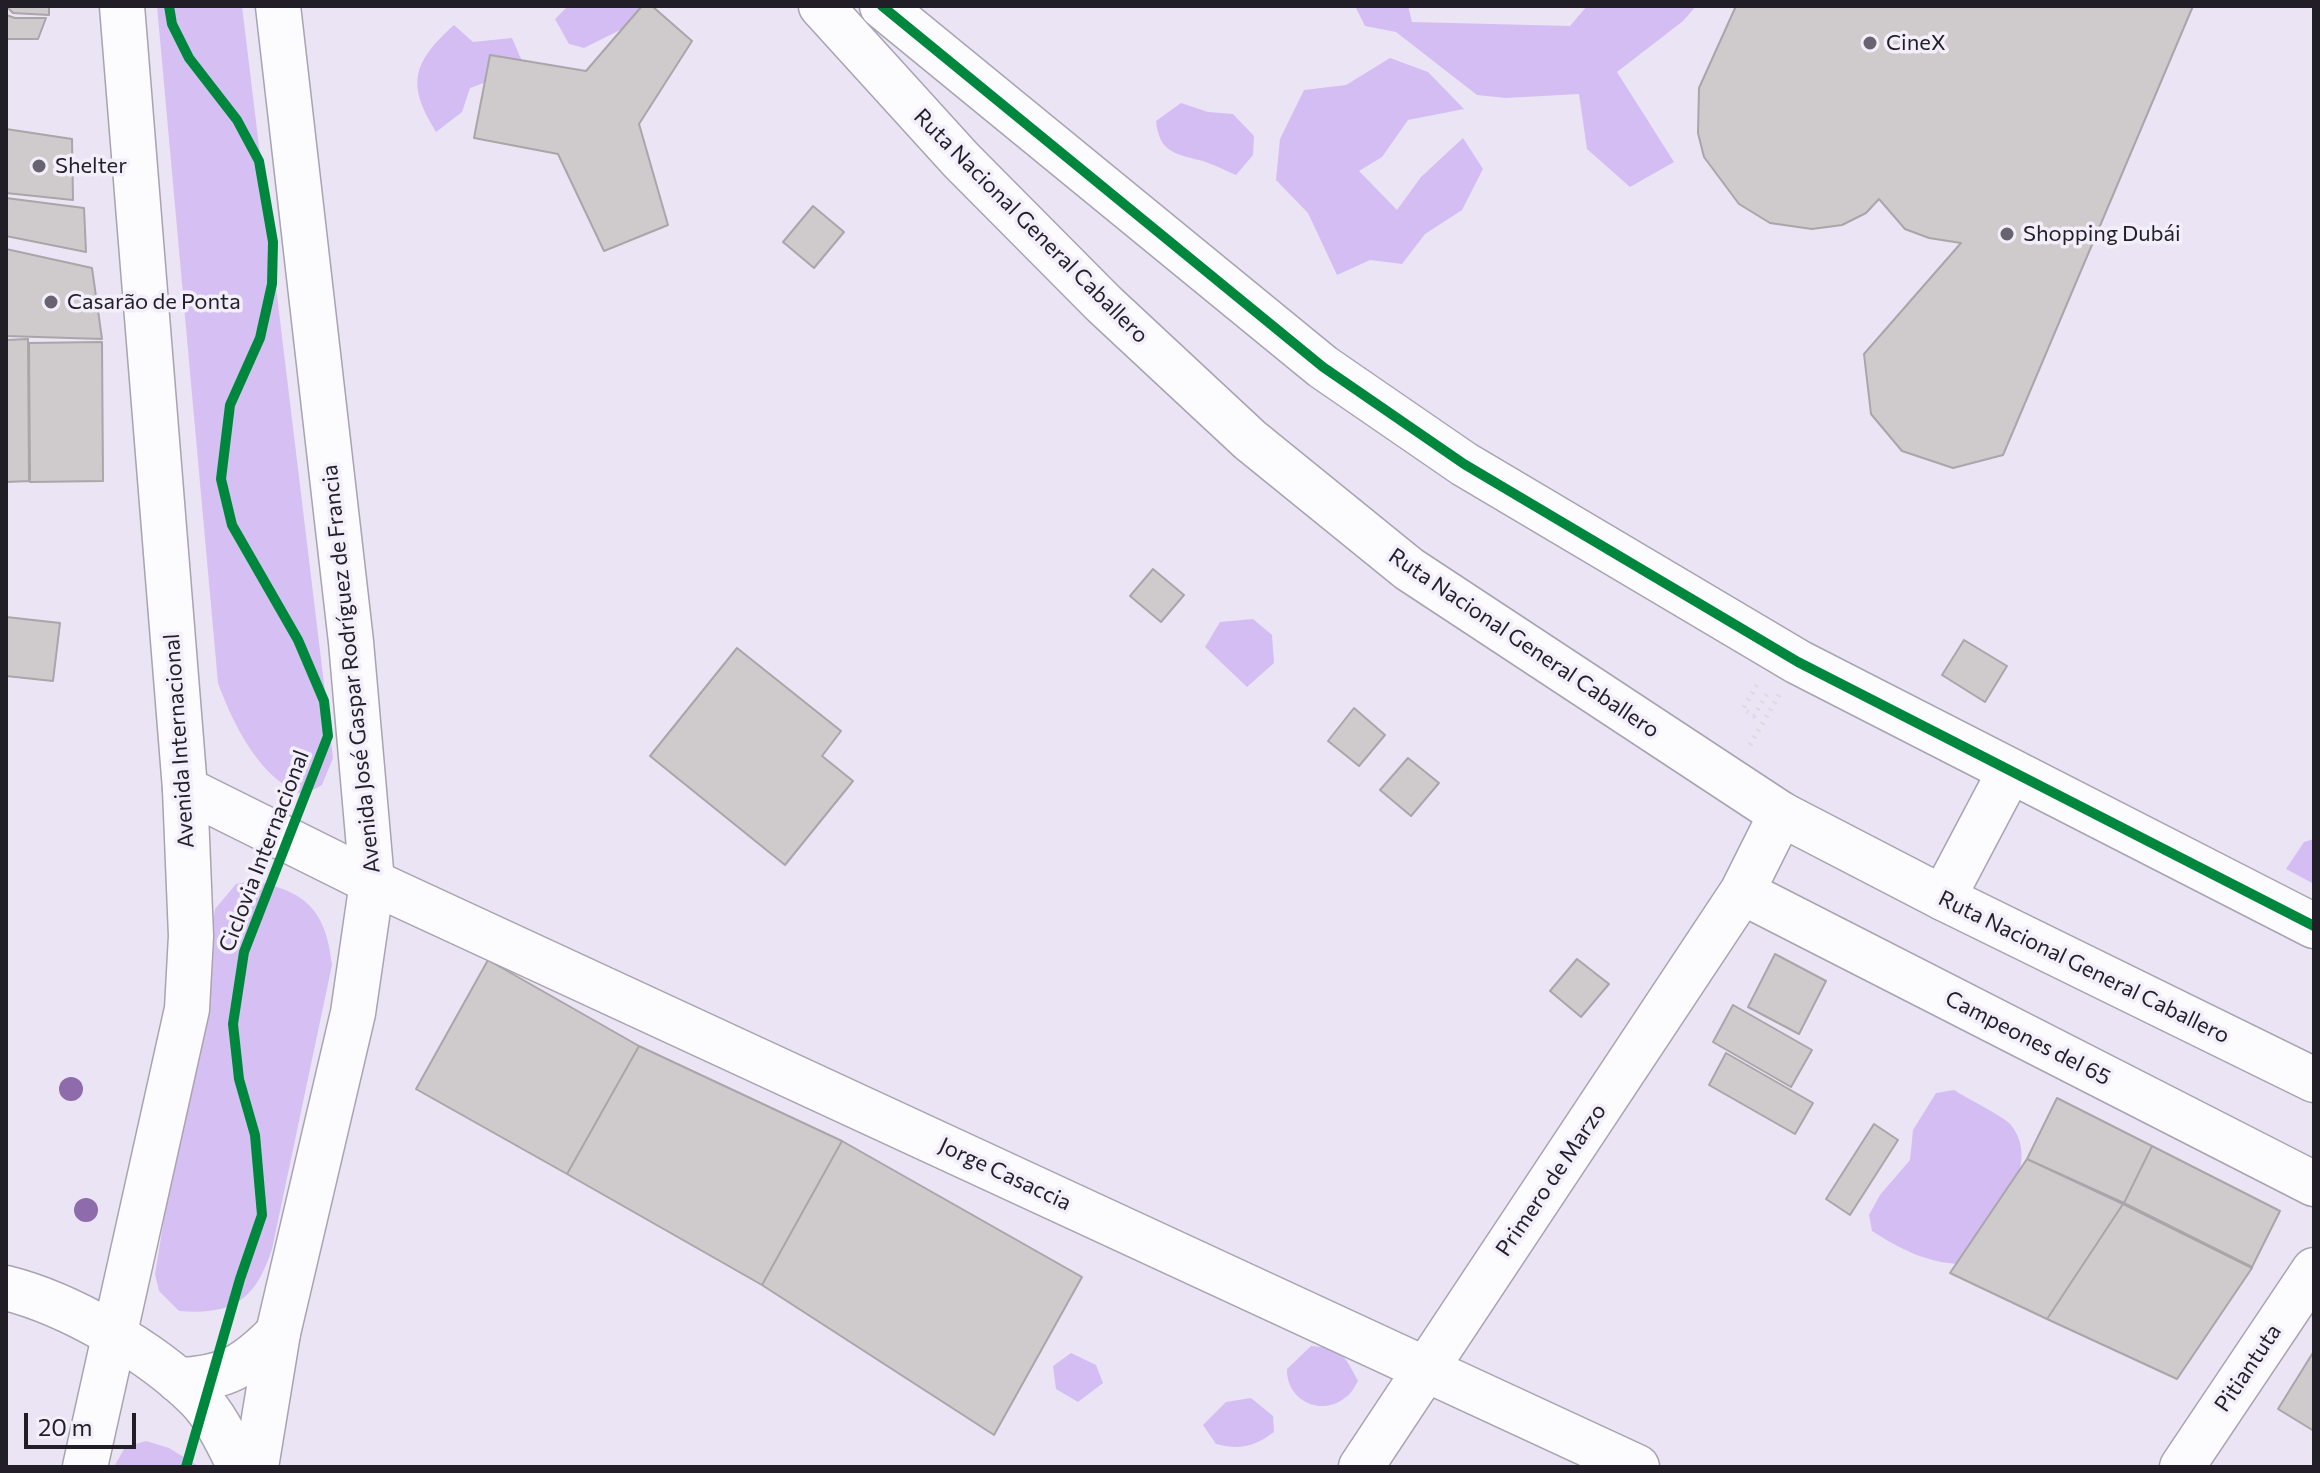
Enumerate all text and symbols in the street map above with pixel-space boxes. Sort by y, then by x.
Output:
place label: CineX [1886,30,1946,56]
marker: CineX [1861,34,1879,52]
street label: Ruta Nacional General Caballero [908,103,1154,349]
place label: Shelter [55,153,127,179]
marker: Shelter [30,157,48,175]
place label: Shopping Dubái [2023,221,2181,247]
marker: Shopping Dubái [1998,225,2016,243]
place label: Casarão de Ponta [67,289,241,315]
marker: Casarão de Ponta [42,293,60,311]
street label: Avenida José Gaspar Rodríguez de Francia [316,463,386,875]
street label: Ruta Nacional General Caballero [1384,542,1664,744]
street label: Avenida Internacional [158,633,200,849]
street label: Ciclovia Internacional [213,746,315,956]
street label: Ruta Nacional General Caballero [1934,885,2234,1049]
street label: Campeones del 65 [1941,985,2115,1091]
street label: Primero de Marzo [1490,1099,1612,1261]
street label: Jorge Casaccia [935,1132,1075,1216]
street label: Pitiantuta [2209,1319,2287,1417]
scale bar [28,1397,140,1447]
text: 20 m [38,1412,92,1441]

